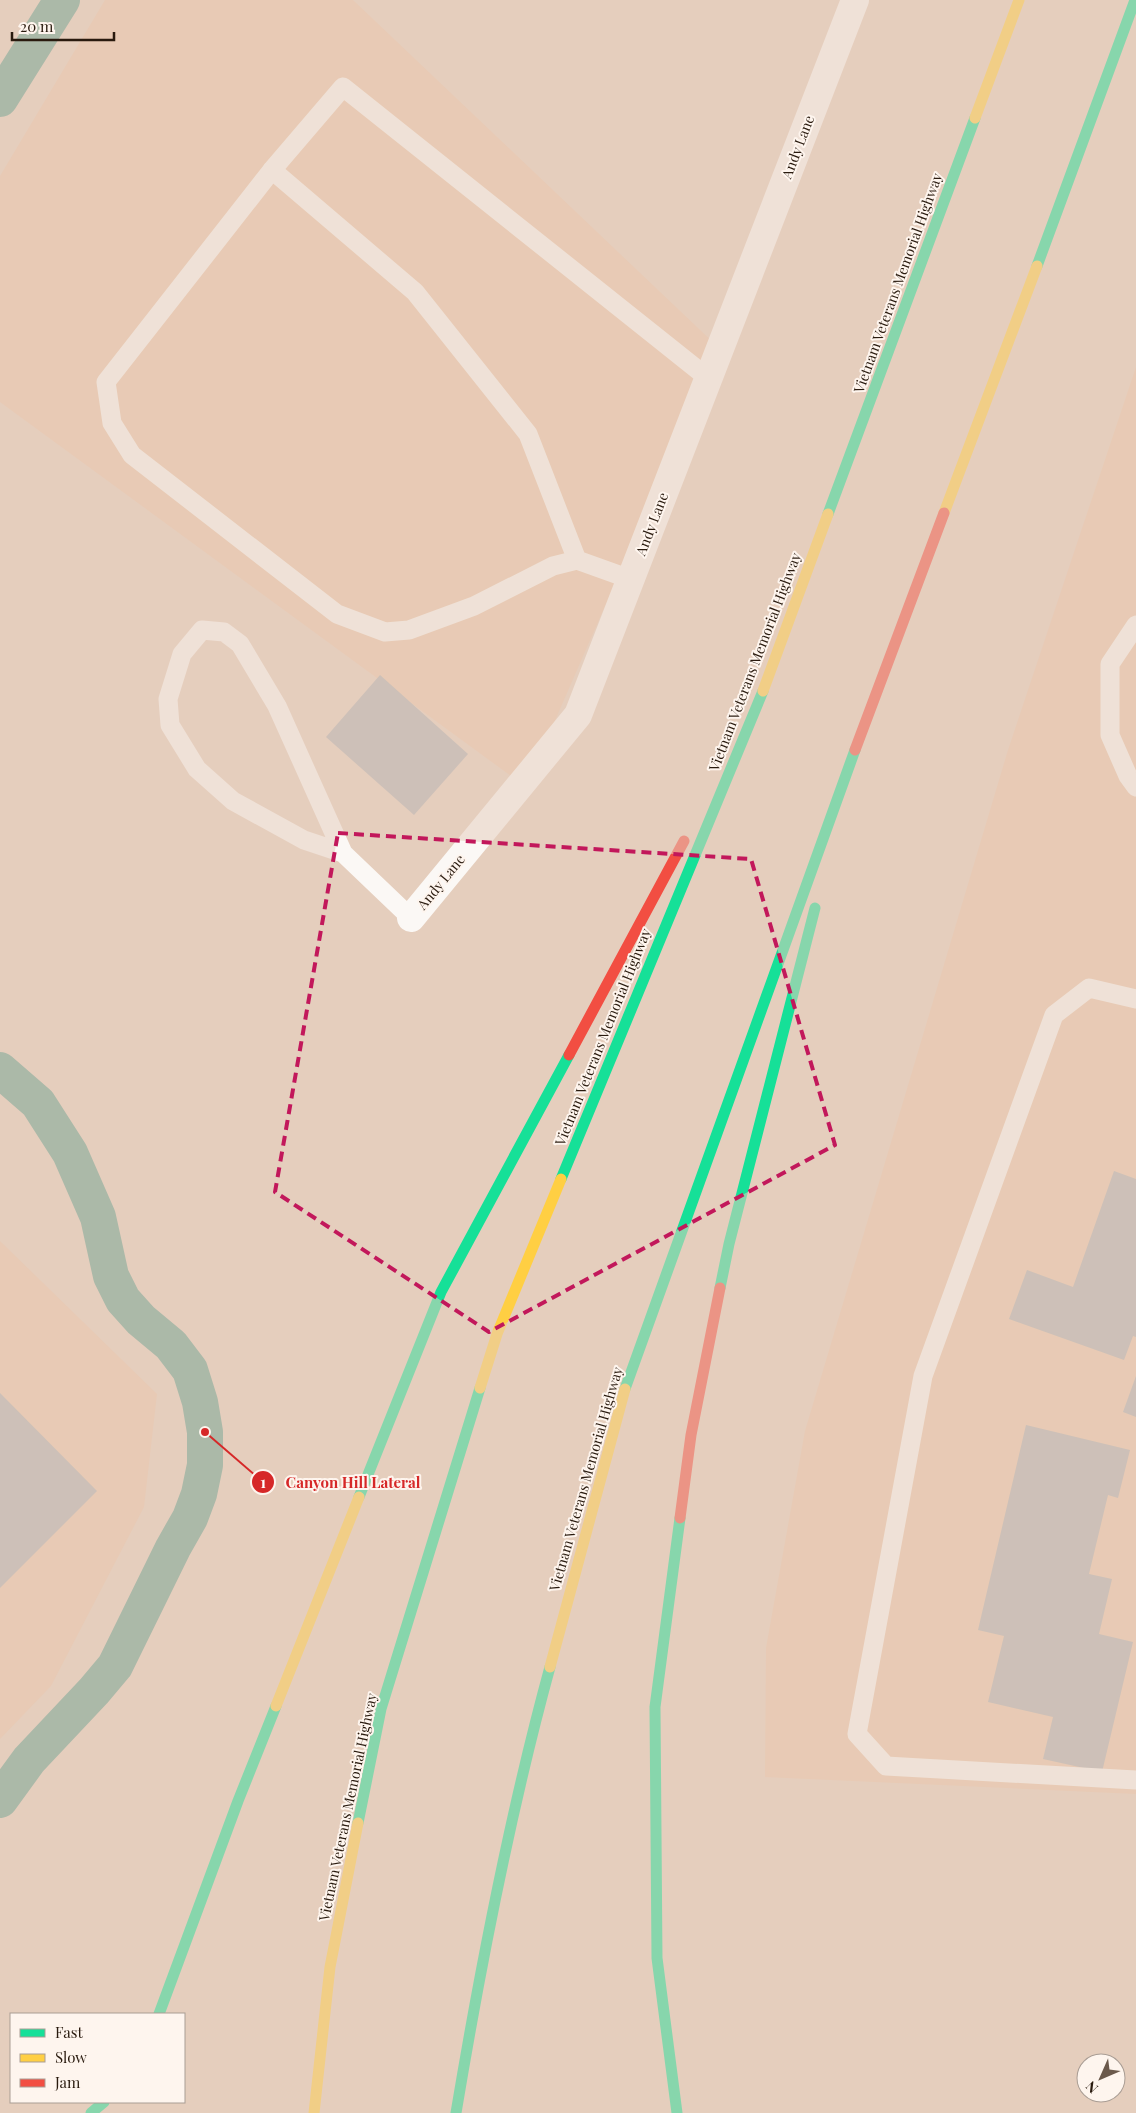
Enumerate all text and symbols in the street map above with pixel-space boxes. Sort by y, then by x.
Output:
scale bar [12,10,115,42]
text: 20 m [20,16,54,36]
street label: Andy Lane [776,113,818,182]
street label: Vietnam Veterans Memorial Highway [848,170,946,396]
street label: Andy Lane [630,490,672,559]
street label: Vietnam Veterans Memorial Highway [704,550,805,775]
street label: Andy Lane [412,850,469,914]
street label: Vietnam Veterans Memorial Highway [550,925,655,1149]
street label: Vietnam Veterans Memorial Highway [544,1364,627,1594]
callout: Canyon Hill Lateral [251,1467,431,1497]
text: 1 [260,1472,266,1492]
text: Canyon Hill Lateral [286,1472,421,1492]
street label: Vietnam Veterans Memorial Highway [314,1691,381,1924]
legend [10,2013,185,2103]
text: Fast [55,2022,84,2042]
text: Slow [55,2047,87,2067]
north arrow [1076,2053,1126,2103]
text: Jam [54,2072,81,2092]
text: N [1081,2077,1102,2098]

